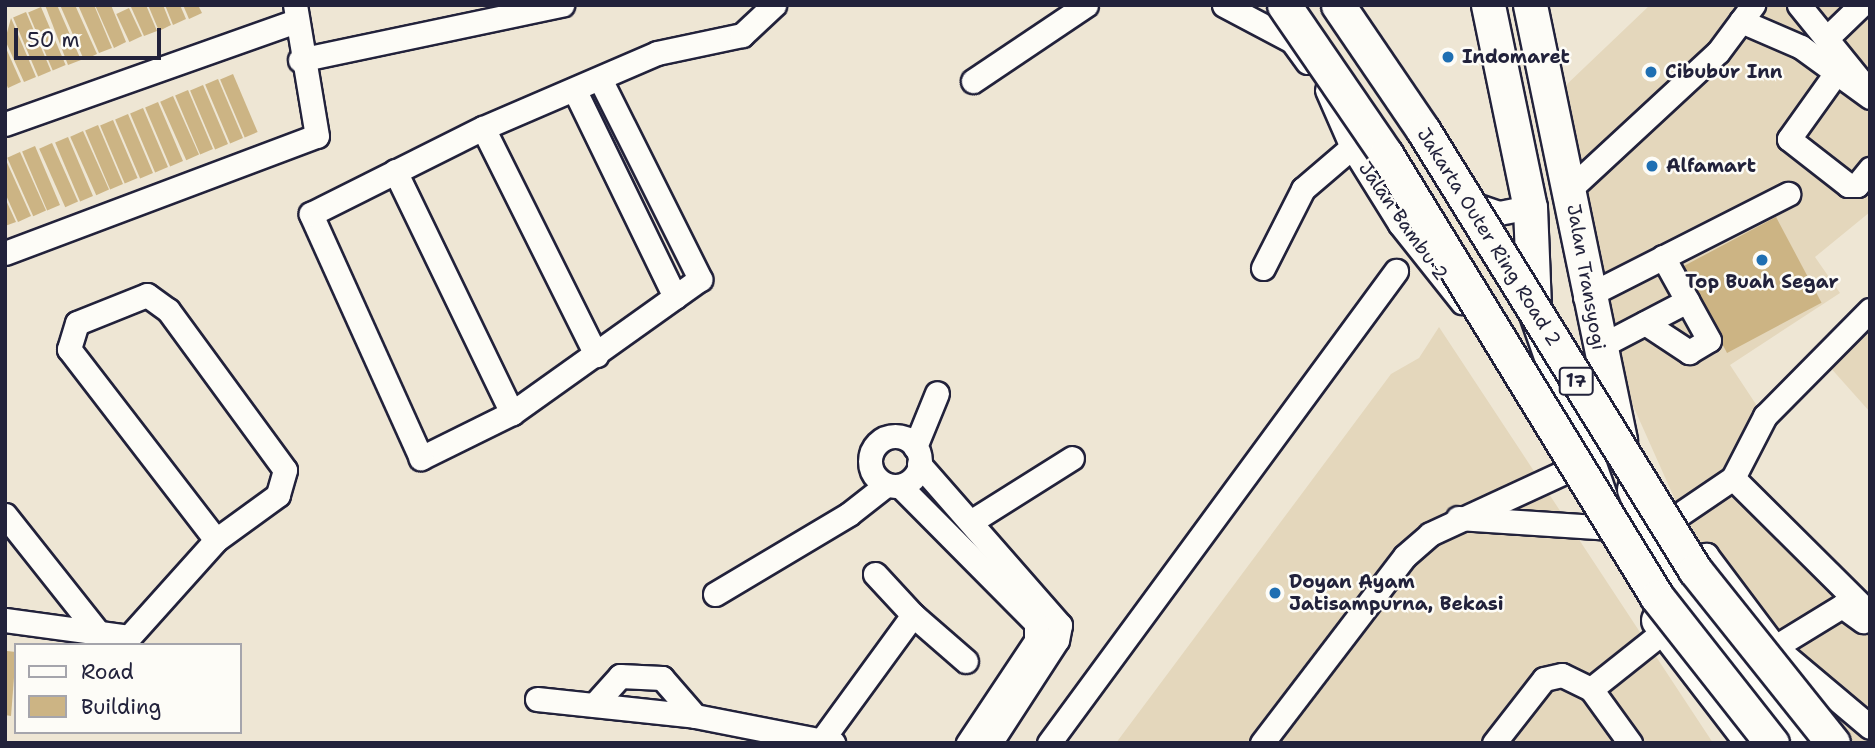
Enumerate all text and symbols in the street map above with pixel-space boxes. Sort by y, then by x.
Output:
scale bar [18,14,164,58]
text: 50 m [27,26,80,54]
place label: Indomaret [1462,46,1570,68]
marker: Indomaret [1440,49,1456,65]
place label: Cibubur Inn [1665,61,1782,83]
marker: Cibubur Inn [1643,64,1659,80]
street label: Jakarta Outer Ring Road 2 [1412,124,1566,350]
place label: Alfamart [1666,155,1756,177]
street label: Jalan Bambu 2 [1354,157,1452,285]
marker: Alfamart [1644,158,1660,174]
street label: Jalan Transyogi [1562,202,1610,352]
marker: Top Buah Segar [1754,252,1770,268]
place label: Top Buah Segar [1685,271,1839,293]
road number: 17 [1558,366,1594,396]
place label: Doyan Ayam Jatisampurna, Bekasi [1289,571,1504,615]
marker: Doyan Ayam Jatisampurna, Bekasi [1267,585,1283,601]
legend [14,643,242,734]
text: Road [81,658,134,686]
text: Building [81,693,161,721]

